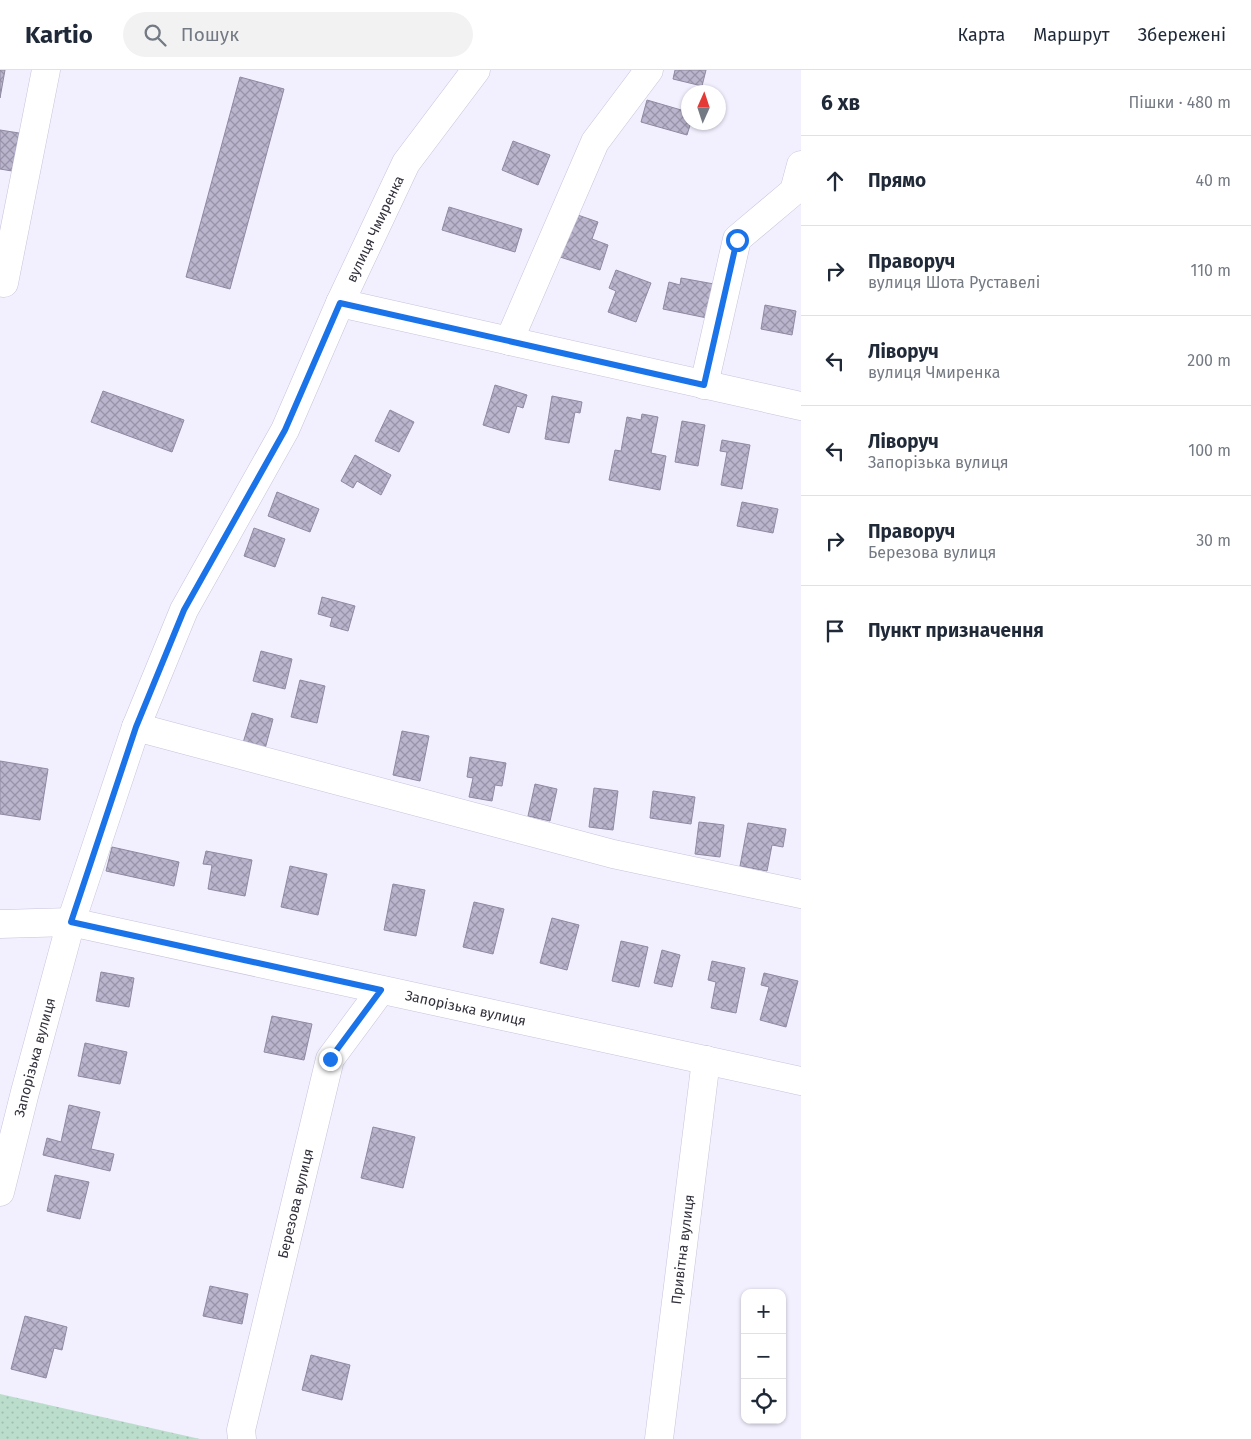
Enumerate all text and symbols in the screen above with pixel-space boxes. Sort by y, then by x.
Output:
search box [123,12,473,57]
text: Kartio [25,21,93,49]
icon: search [141,21,169,49]
text: Пошук [181,23,239,46]
text: Карта [958,24,1005,46]
text: Маршрут [1033,24,1110,46]
text: Збережені [1138,24,1226,46]
north arrow [681,85,726,130]
text: 6 хв [821,90,860,116]
text: Пішки · 480 m [1129,93,1231,112]
icon: ahead [821,167,849,195]
text: Прямо [868,169,926,192]
text: 40 m [1196,171,1231,190]
street label: вулиця Чмиренка [343,173,408,285]
route start [726,229,749,252]
text: Праворуч [868,250,955,273]
icon: right [821,257,849,285]
text: 110 m [1190,261,1231,280]
text: вулиця Шота Руставелі [868,273,1040,292]
text: Ліворуч [868,340,939,363]
icon: left [821,347,849,375]
text: 200 m [1187,351,1231,370]
text: вулиця Чмиренка [868,363,1000,382]
text: Ліворуч [868,430,939,453]
icon: left [821,437,849,465]
text: 100 m [1188,441,1231,460]
text: Запорізька вулиця [868,453,1009,472]
text: Праворуч [868,520,955,543]
icon: right [821,527,849,555]
text: 30 m [1196,531,1231,550]
text: Березова вулиця [868,543,996,562]
icon: arrive [821,617,849,645]
text: Пункт призначення [868,619,1044,642]
street label: Запорізька вулиця [404,987,528,1030]
street label: Запорізька вулиця [11,996,59,1119]
route end [319,1048,342,1071]
street label: Березова вулиця [274,1147,317,1260]
street label: Привітна вулиця [668,1193,698,1306]
map controls [741,1289,786,1424]
button: + [741,1289,786,1334]
button: − [741,1334,786,1379]
button: locate [741,1379,786,1424]

